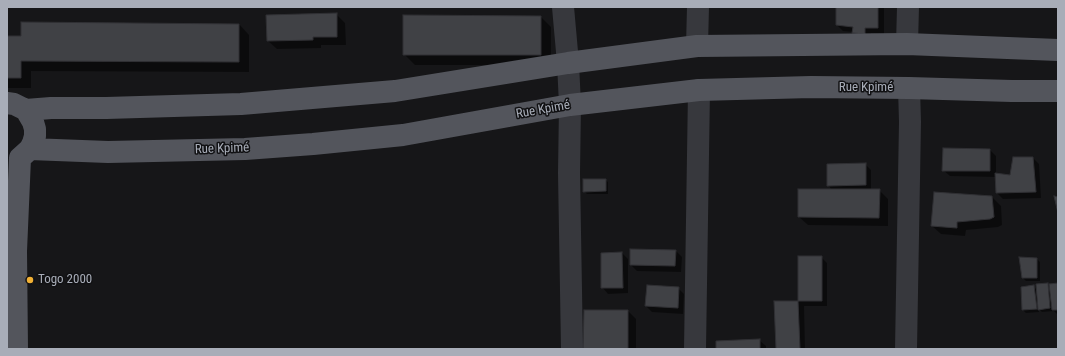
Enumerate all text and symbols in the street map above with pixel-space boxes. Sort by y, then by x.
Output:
street label: Rue Kpimé [839,80,893,96]
street label: Rue Kpimé [515,98,571,122]
street label: Rue Kpimé [195,140,249,158]
place label: Togo 2000 [38,272,92,288]
marker: Togo 2000 [25,275,35,285]

